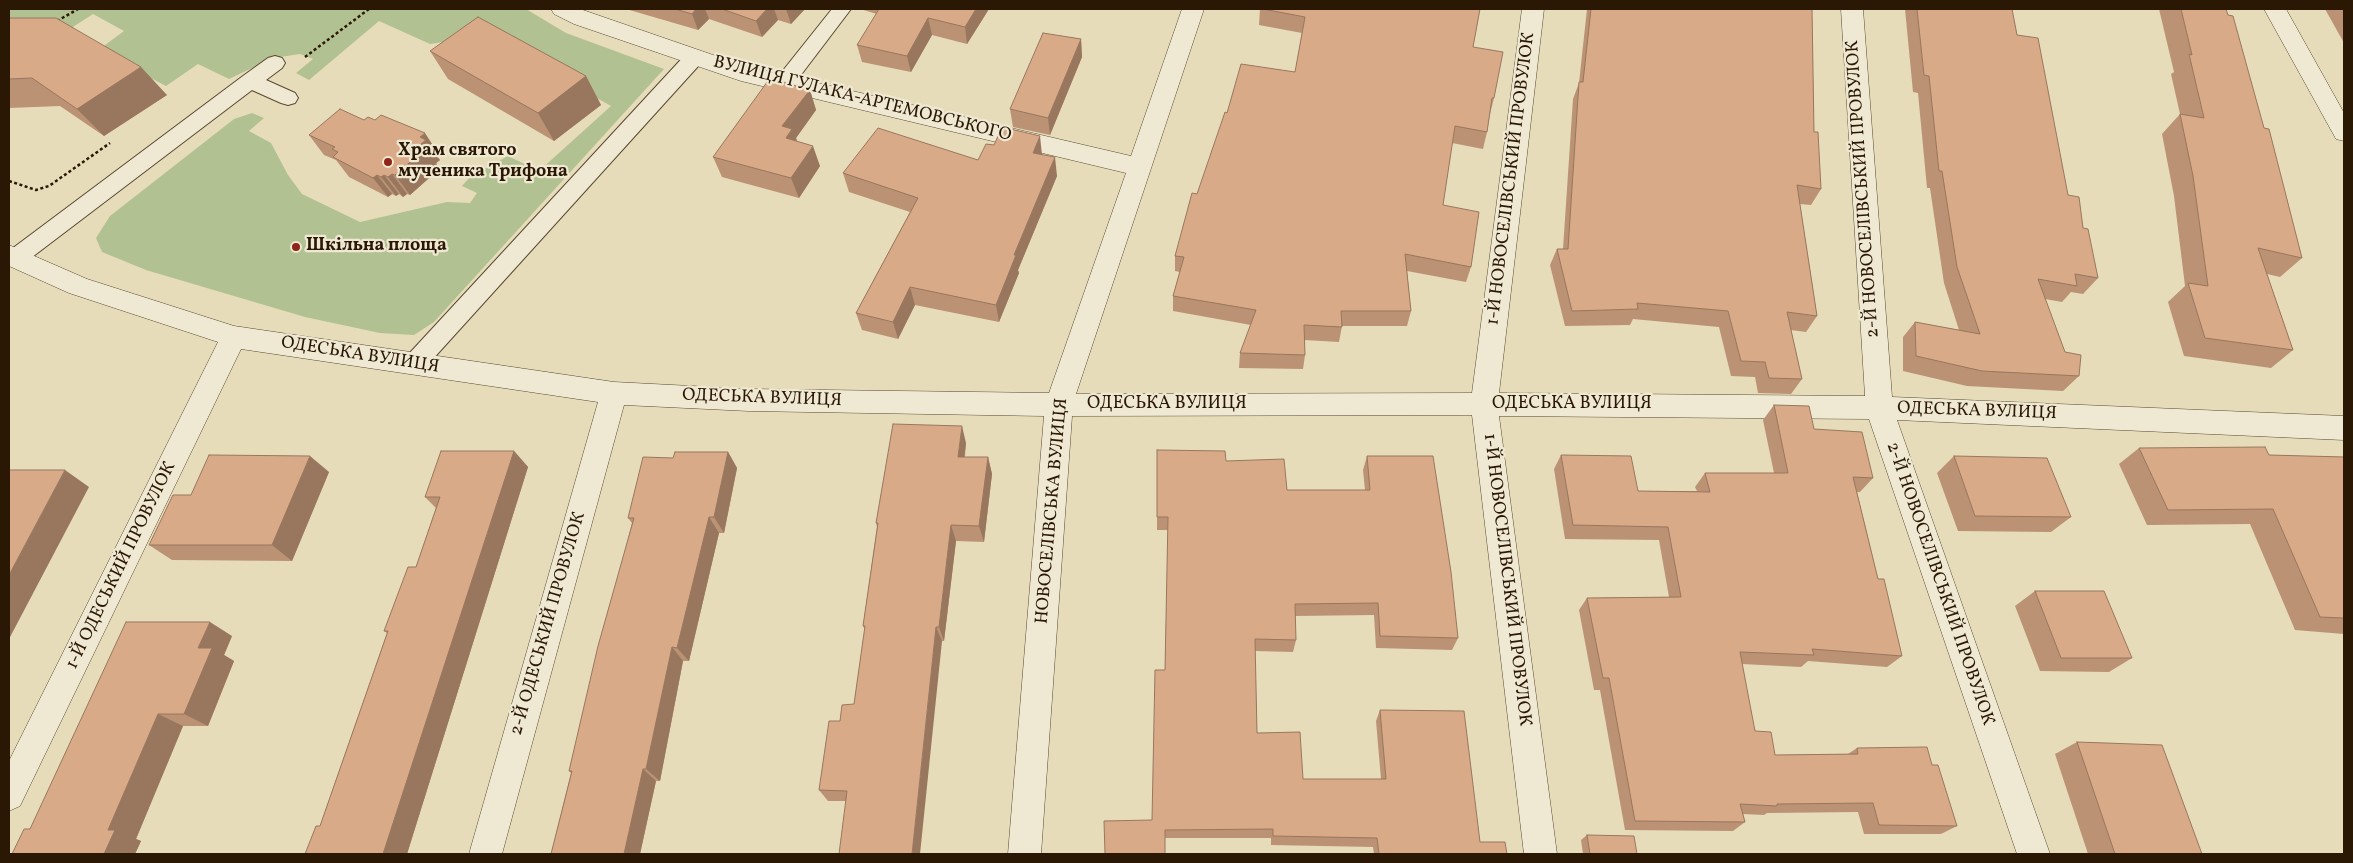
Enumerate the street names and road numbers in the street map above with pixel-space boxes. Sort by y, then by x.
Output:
street label: 1-Й НОВОСЕЛІВСЬКИЙ ПРОВУЛОК [1483,31,1541,327]
street label: 2-Й НОВОСЕЛІВСЬКИЙ ПРОВУЛОК [1843,40,1885,338]
street label: ВУЛИЦЯ ГУЛАКА-АРТЕМОВСЬКОГО [711,52,1013,148]
street label: ОДЕСЬКА ВУЛИЦЯ [279,333,441,379]
street label: ОДЕСЬКА ВУЛИЦЯ [682,385,842,413]
street label: ОДЕСЬКА ВУЛИЦЯ [1087,394,1247,416]
street label: ОДЕСЬКА ВУЛИЦЯ [1492,394,1652,416]
street label: НОВОСЕЛІВСЬКА ВУЛИЦЯ [1032,397,1074,625]
street label: ОДЕСЬКА ВУЛИЦЯ [1897,398,2057,426]
street label: 1-Й НОВОСЕЛІВСЬКИЙ ПРОВУЛОК [1477,432,1535,728]
street label: 2-Й НОВОСЕЛІВСЬКИЙ ПРОВУЛОК [1880,440,1998,728]
street label: 1-Й ОДЕСЬКИЙ ПРОВУЛОК [62,459,182,673]
street label: 2-Й ОДЕСЬКИЙ ПРОВУЛОК [507,510,591,738]

